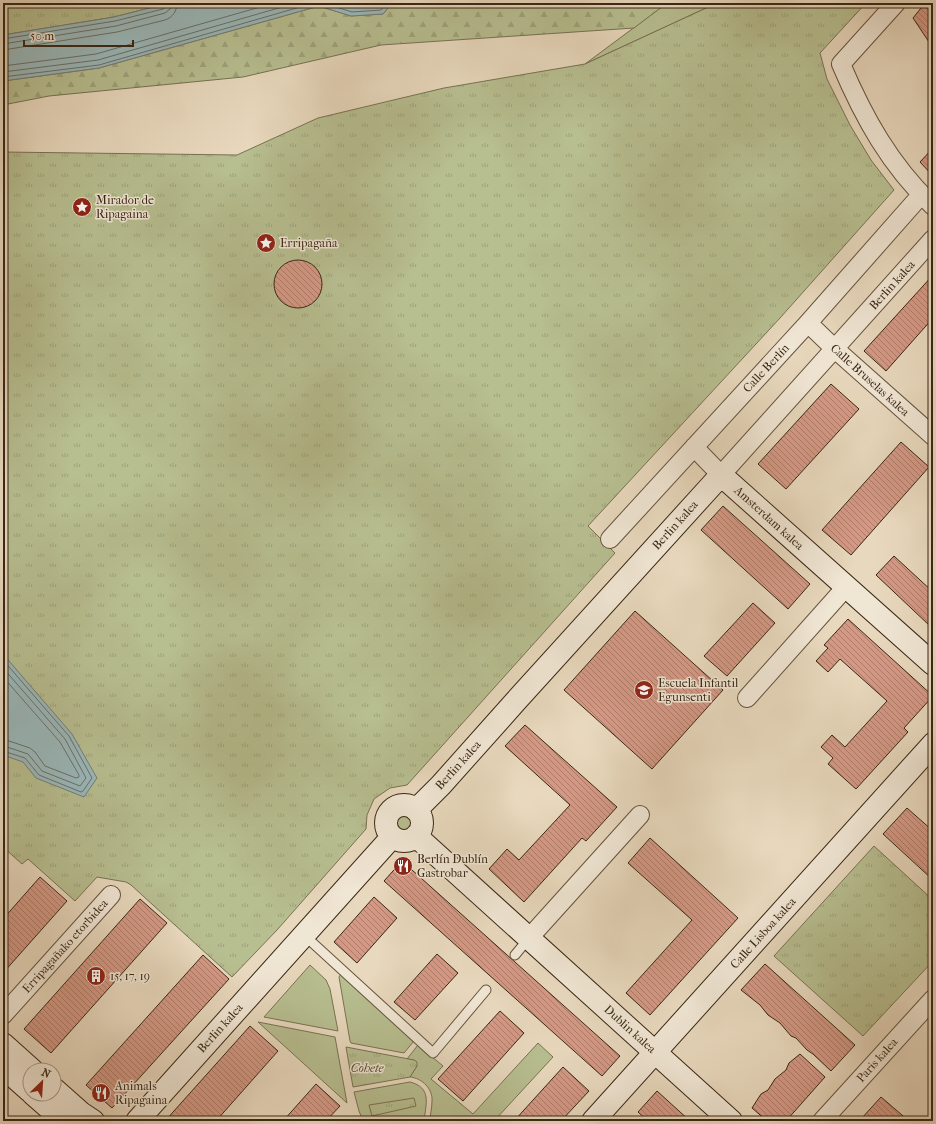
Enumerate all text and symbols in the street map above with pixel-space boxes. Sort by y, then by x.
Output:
scale bar [24,22,133,48]
text: 50 m [30,29,54,43]
place label: Mirador de Ripagaina [96,193,154,221]
place icon: Mirador de Ripagaina [71,196,93,218]
place icon: Erripagaña [255,232,277,254]
place label: Erripagaña [280,236,338,250]
street label: Berlin kalea [866,257,918,313]
street label: Calle Berlín [740,341,792,395]
street label: Calle Bruselas kalea [828,341,913,419]
street label: Amsterdam kalea [731,483,807,553]
street label: Berlin kalea [649,497,701,553]
place label: Escuela Infantil Egunsenti [658,676,739,704]
school or university icon: Escuela Infantil Egunsenti [633,679,655,701]
street label: Berlin kalea [432,737,484,793]
place label: Berlín Dublín Gastrobar [417,852,488,880]
restaurant icon: Berlín Dublín Gastrobar [392,855,414,877]
street label: Calle Lisboa kalea [727,894,799,971]
street label: Erripagañako etorbidea [19,896,111,996]
building icon: 15, 17, 19 [85,965,107,987]
place label: 15, 17, 19 [110,969,150,983]
street label: Berlin kalea [194,1000,246,1056]
street label: Dublin kalea [601,1002,659,1056]
street label: Paris kalea [853,1035,901,1085]
park label: Cohete [351,1061,385,1075]
north arrow [22,1062,62,1102]
text: N [39,1066,53,1081]
place label: Animals Ripagaina [114,1079,168,1107]
restaurant icon: Animals Ripagaina [90,1082,112,1104]

